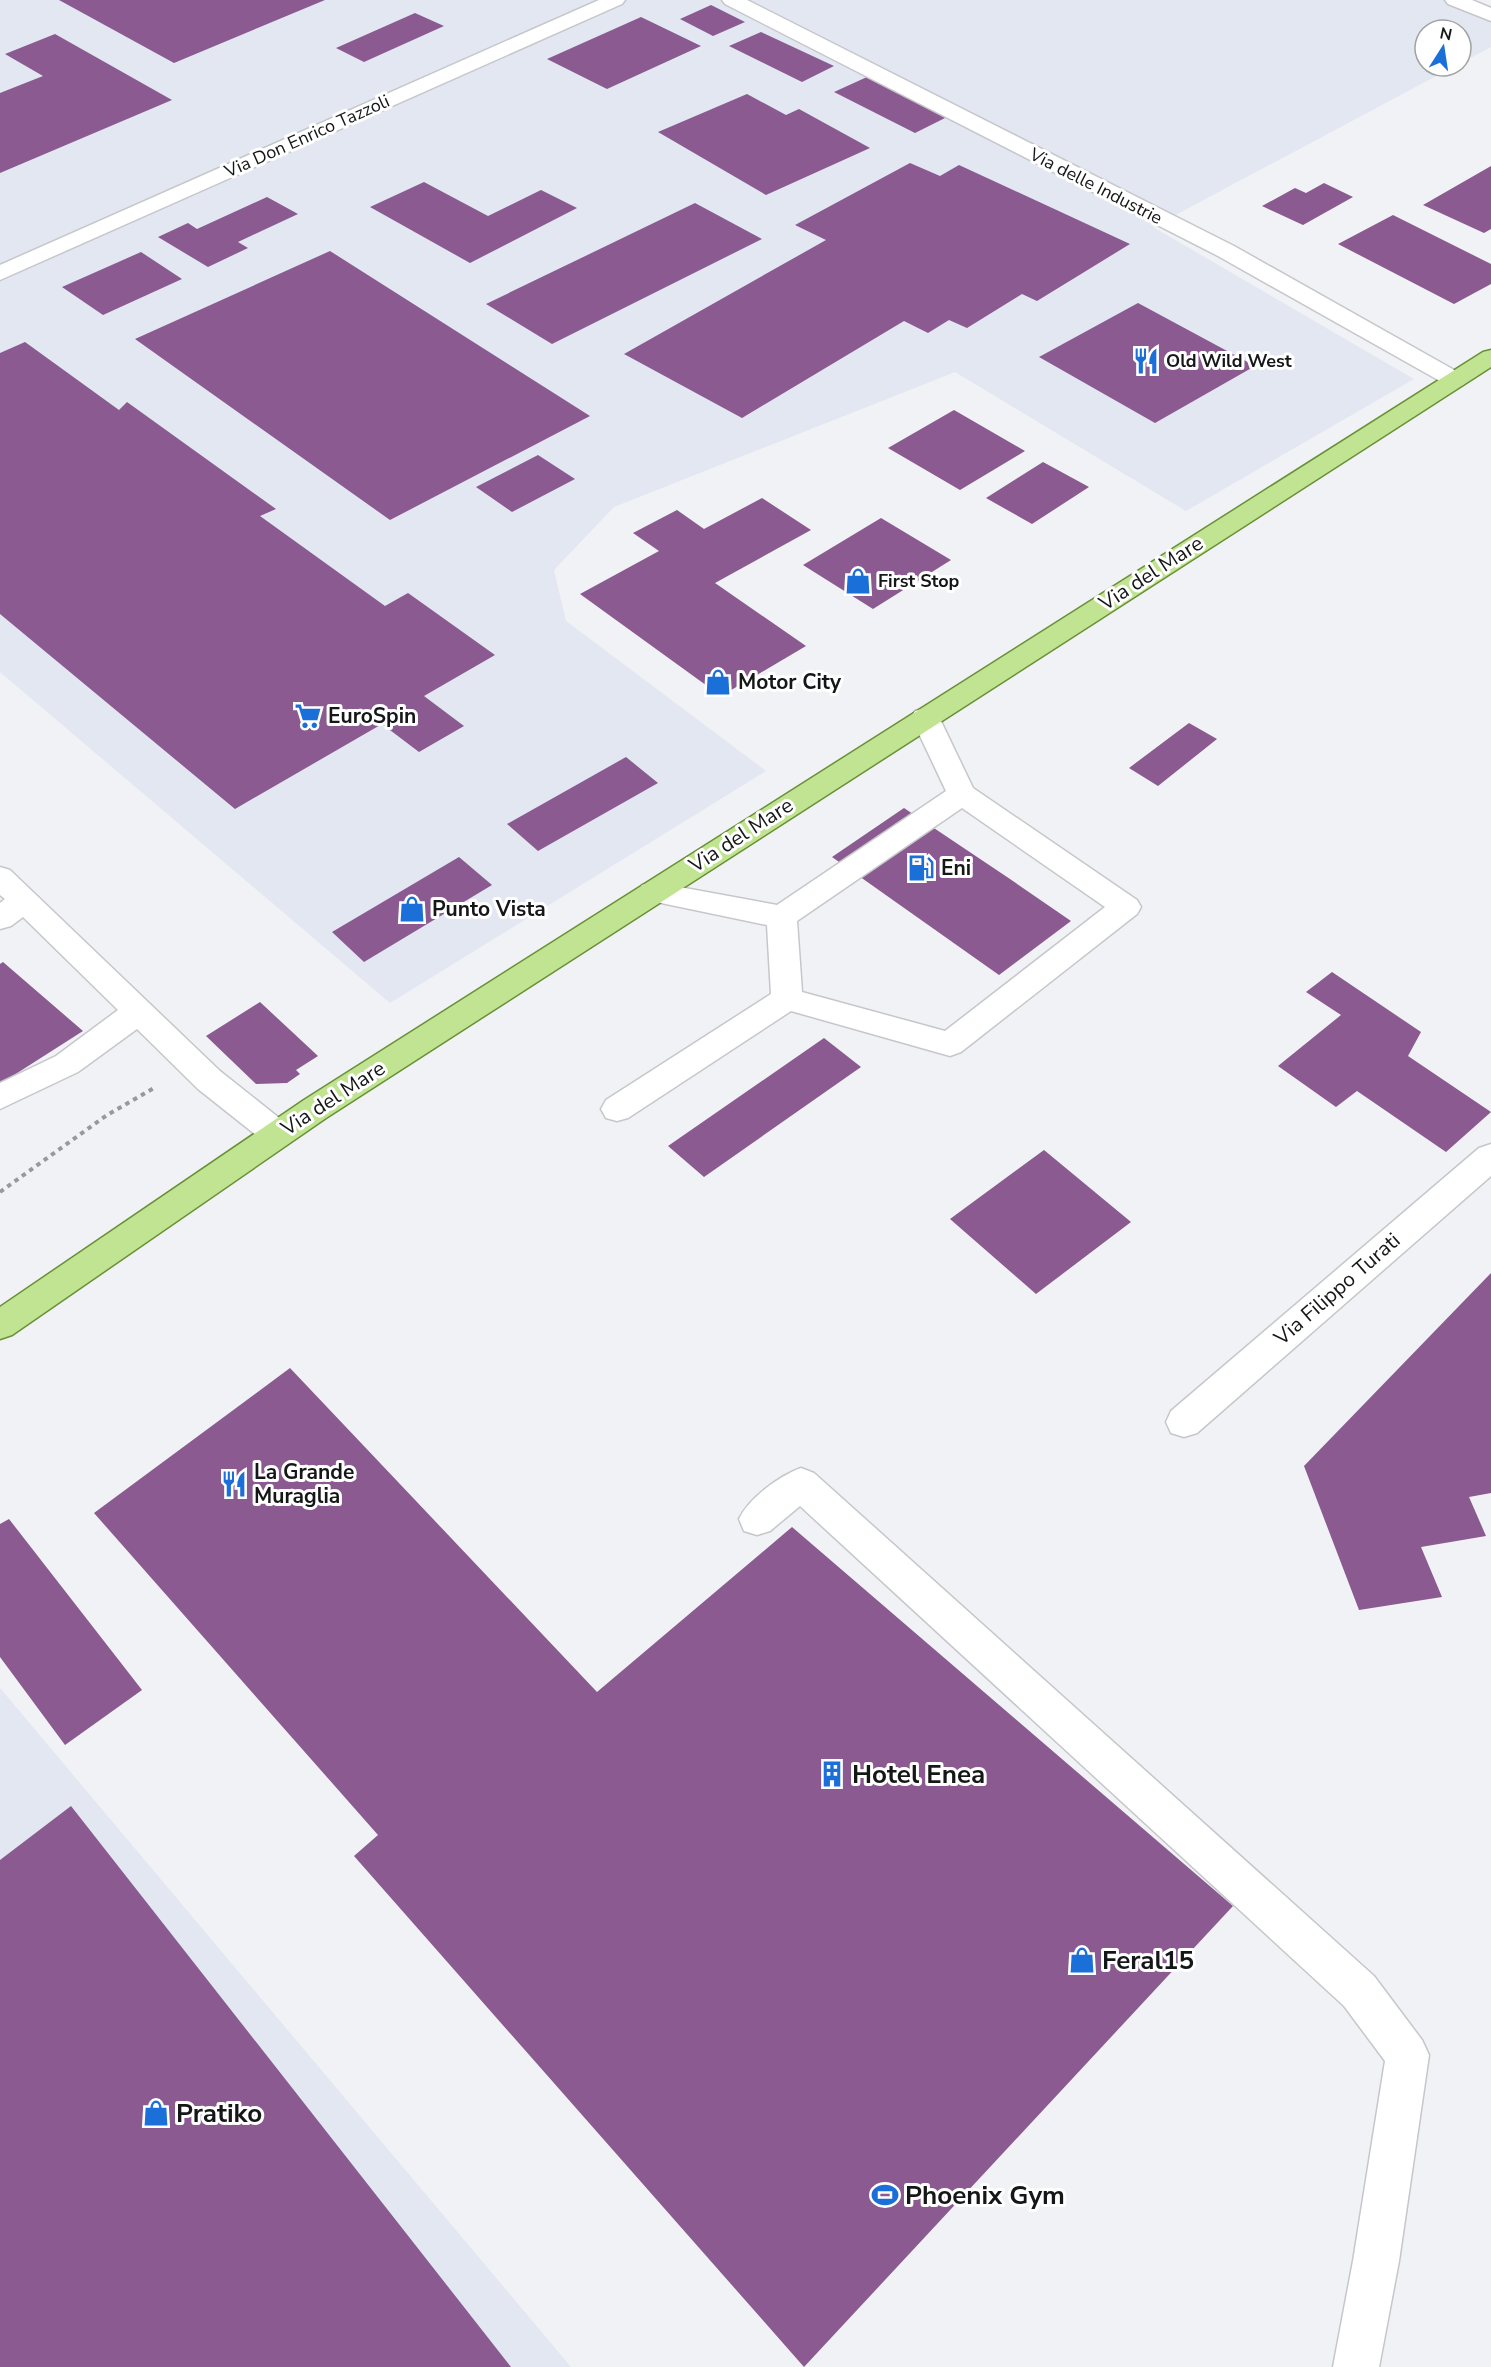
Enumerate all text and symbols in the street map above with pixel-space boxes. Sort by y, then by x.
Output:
north arrow [1413,18,1473,78]
text: N [1438,22,1454,46]
street label: Via Don Enrico Tazzoli [220,89,393,184]
street label: Via delle Industrie [1025,142,1167,230]
restaurant icon: Old Wild West [1131,346,1161,376]
place label: Old Wild West [1166,349,1292,373]
street label: Via del Mare [1093,529,1208,618]
shop icon: First Stop [843,566,873,596]
place label: First Stop [878,569,960,593]
shop icon: Motor City [703,667,733,697]
place label: Motor City [738,668,842,696]
supermarket icon: EuroSpin [293,701,323,731]
place label: EuroSpin [328,702,416,730]
street label: Via del Mare [683,791,798,880]
fuel station icon: Eni [906,853,936,883]
place label: Eni [941,854,971,882]
shop icon: Punto Vista [397,894,427,924]
place label: Punto Vista [432,895,546,923]
street label: Via del Mare [275,1054,390,1143]
street label: Via Filippo Turati [1267,1226,1406,1352]
place label: La Grande Muraglia [254,1458,354,1510]
restaurant icon: La Grande Muraglia [219,1469,249,1499]
place label: Hotel Enea [852,1757,985,1792]
building icon: Hotel Enea [817,1759,847,1789]
place label: Feral15 [1102,1943,1194,1978]
shop icon: Feral15 [1067,1945,1097,1975]
place label: Pratiko [176,2096,262,2131]
shop icon: Pratiko [141,2098,171,2128]
place label: Phoenix Gym [905,2178,1065,2213]
sports icon: Phoenix Gym [870,2180,900,2210]

